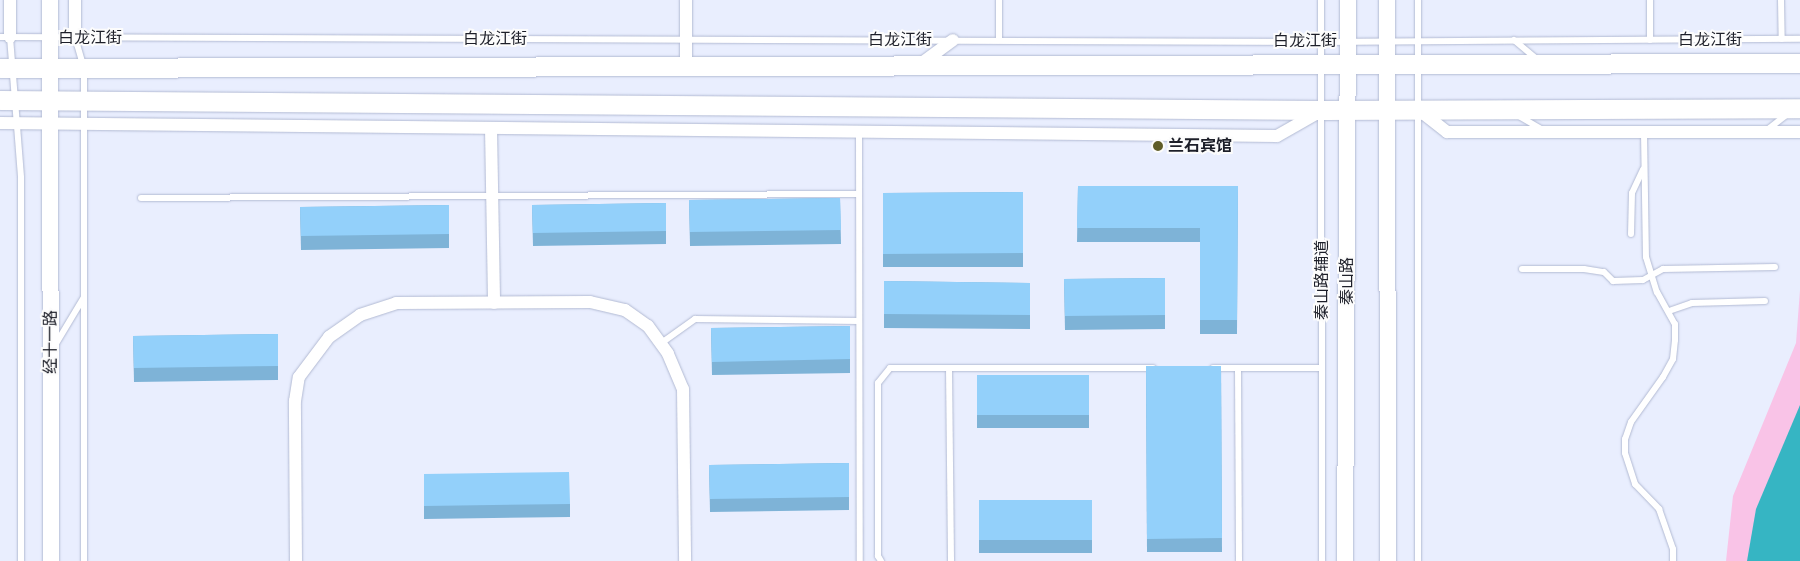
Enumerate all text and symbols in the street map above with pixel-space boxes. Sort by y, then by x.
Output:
street label: 白龙江街 [58,28,122,48]
street label: 白龙江街 [463,29,527,49]
street label: 白龙江街 [868,30,932,50]
street label: 白龙江街 [1678,30,1742,50]
street label: 白龙江街 [1273,31,1337,51]
place label: 兰石宾馆 [1168,136,1232,156]
marker: 兰石宾馆 [1152,140,1164,152]
street label: 秦山路辅道 [1312,240,1332,320]
street label: 秦山路 [1337,257,1357,305]
street label: 经十一路 [41,310,61,374]

